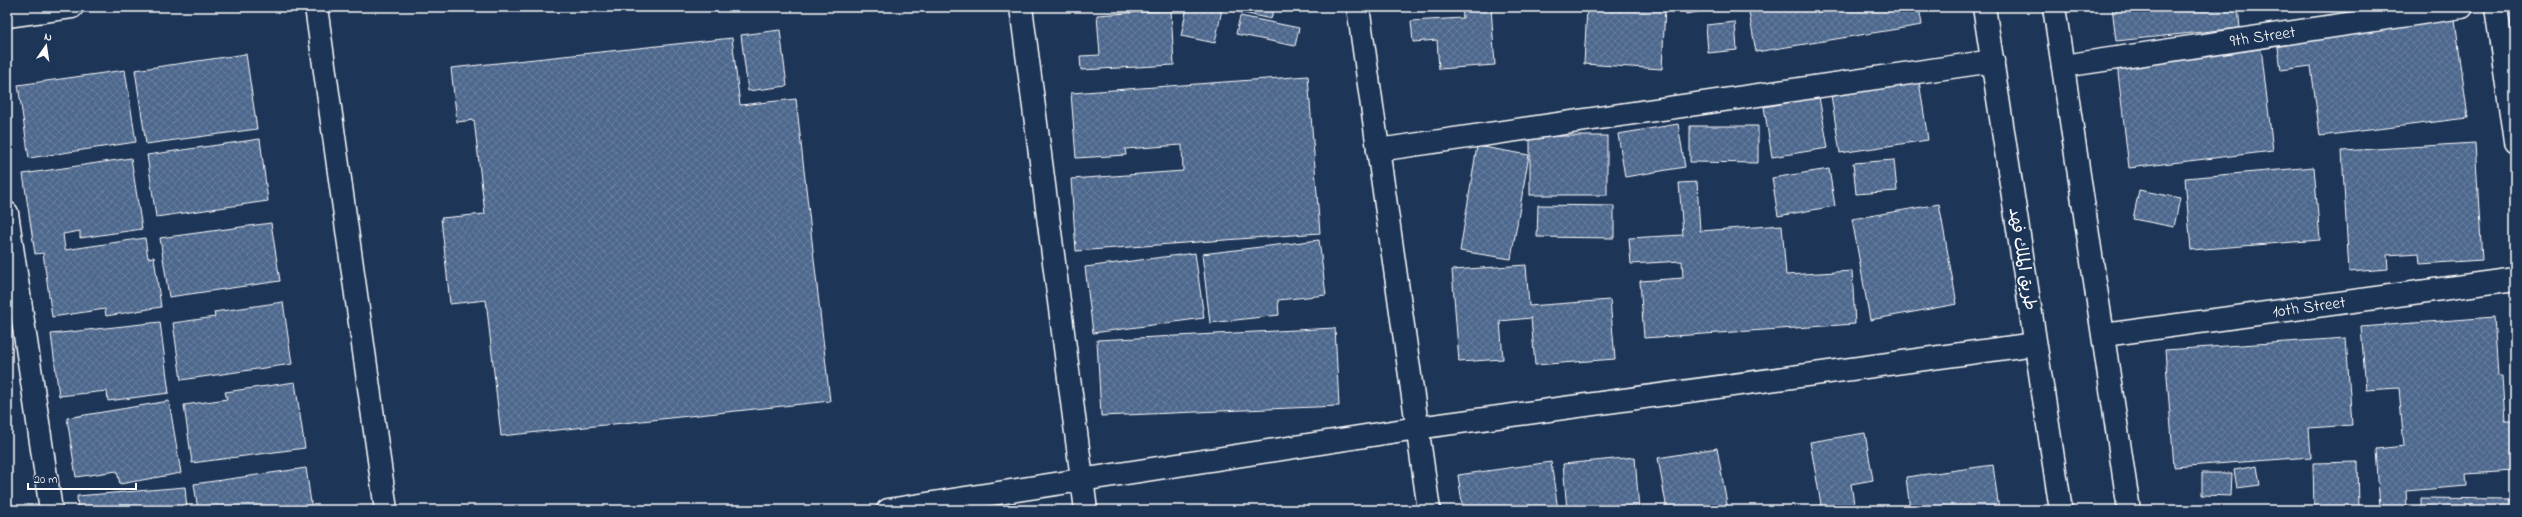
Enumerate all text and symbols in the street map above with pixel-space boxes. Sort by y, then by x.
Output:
street label: 9th Street [2228,19,2298,54]
north arrow [26,26,66,66]
text: N [43,29,53,46]
street label: طريق الملك فهد [2002,206,2042,312]
street label: 10th Street [2271,290,2348,324]
scale bar [28,465,136,491]
text: 20 m [34,471,57,489]

